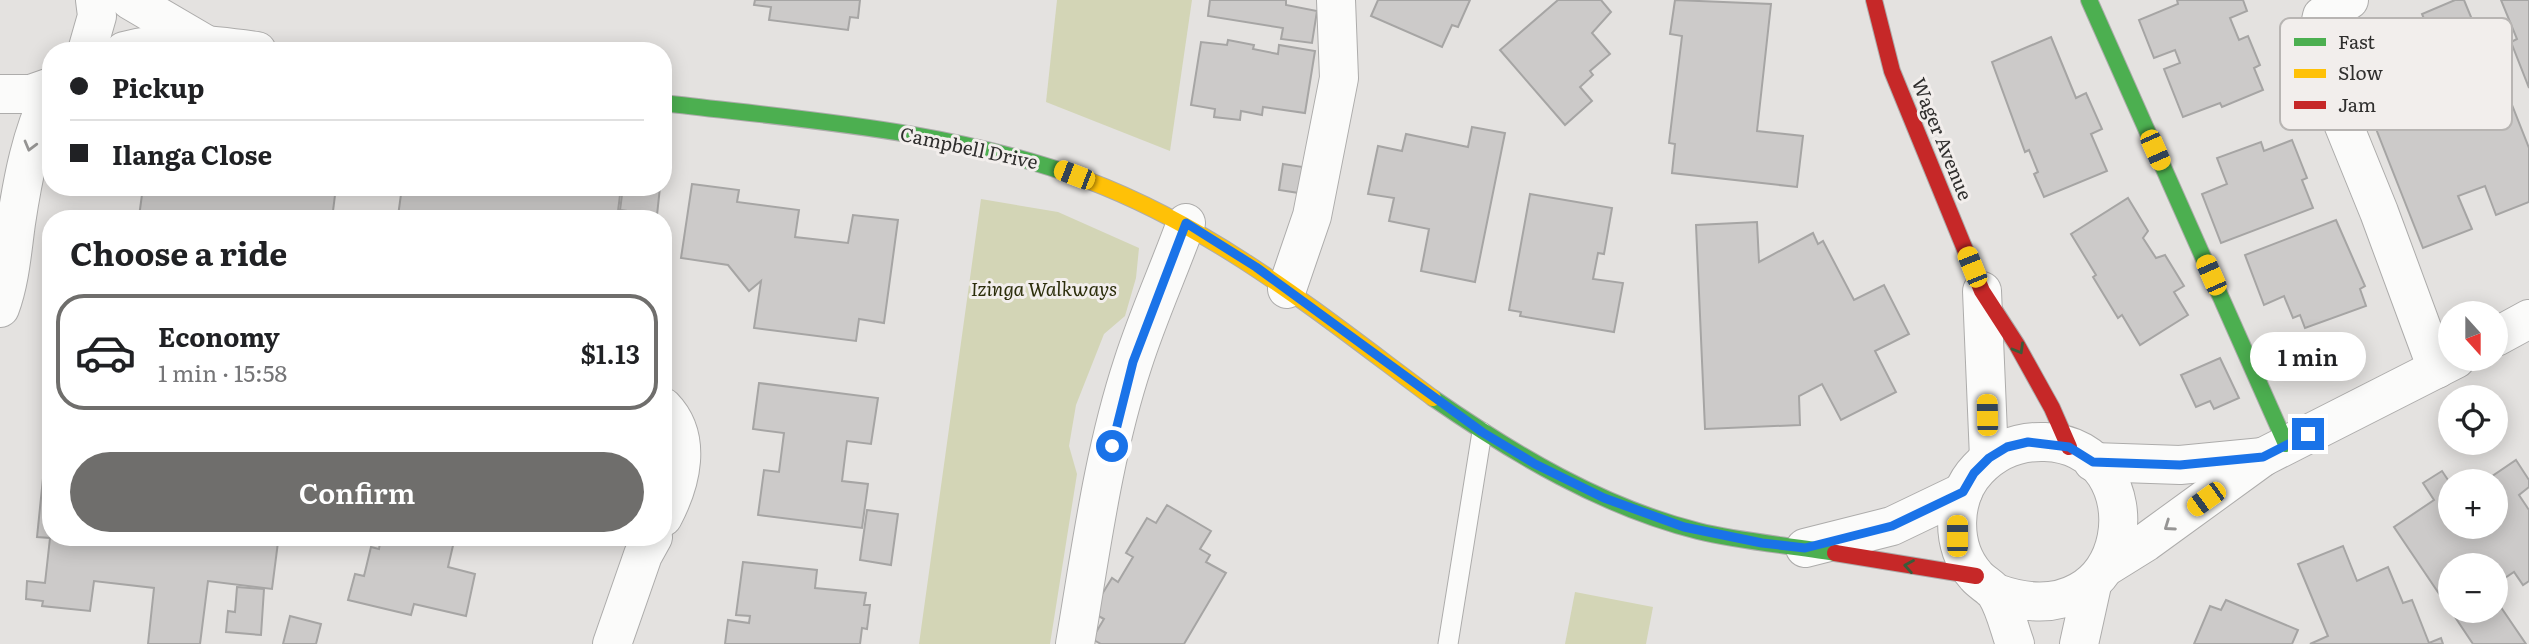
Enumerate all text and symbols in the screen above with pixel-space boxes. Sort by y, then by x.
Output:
legend [2280,18,2512,130]
text: Fast [2338,27,2375,55]
text: Slow [2338,58,2383,86]
text: Pickup [112,67,204,106]
street label: Wager Avenue [1906,73,1980,204]
text: Jam [2338,90,2376,118]
street label: Campbell Drive [898,119,1041,175]
car [2137,127,2174,173]
text: Ilanga Close [112,134,272,173]
one-way arrow [24,140,38,152]
car [1051,158,1098,192]
text: Choose a ride [70,228,287,276]
car [1955,244,1990,290]
car [2193,252,2230,298]
park label: Izinga Walkways [971,274,1117,302]
north arrow [2438,301,2508,371]
map controls [2438,301,2508,623]
text: Economy [158,316,280,355]
icon: car [74,321,137,384]
callout: 1 min [2250,332,2366,382]
text: $1.13 [581,333,640,372]
text: 1 min [2278,339,2338,373]
one-way arrow [2011,341,2024,354]
text: 1 min · 15:58 [158,355,287,389]
button: locate [2438,385,2508,455]
car [1977,394,1998,436]
route end [2292,418,2324,450]
route start [1096,430,1128,462]
button: Confirm [70,452,644,532]
button: + [2438,469,2508,539]
car [2183,478,2230,520]
car [1947,515,1968,557]
one-way arrow [2163,518,2176,531]
button: − [2438,553,2508,623]
one-way arrow [1903,559,1914,574]

